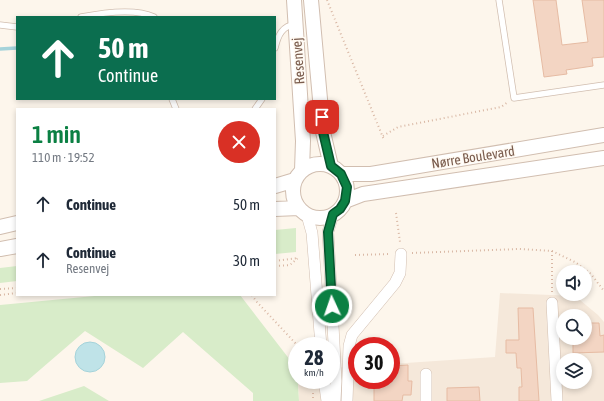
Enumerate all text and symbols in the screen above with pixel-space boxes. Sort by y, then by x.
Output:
icon: ahead [32,32,84,84]
text: 50 m [98,32,148,64]
street label: Resenvej [288,37,308,85]
text: Continue [98,65,158,86]
pin [305,100,339,134]
icon: arrive [311,106,333,128]
text: 1 min [32,121,81,148]
button: close [218,121,260,163]
street label: Nørre Boulevard [430,143,516,171]
text: 110 m · 19:52 [32,150,95,165]
icon: ahead [32,193,54,215]
text: Continue [66,196,116,213]
text: 50 m [233,196,260,213]
text: Continue [66,244,116,261]
icon: ahead [32,249,54,271]
text: 30 m [233,252,260,269]
text: Resenvej [66,261,109,276]
map controls [556,265,592,389]
button: sound [556,265,592,301]
position arrow [311,285,353,327]
button: search [556,309,592,345]
speed limit sign: 30 [348,337,400,389]
text: 28 [305,346,323,369]
button: layers [556,353,592,389]
text: km/h [304,367,324,378]

